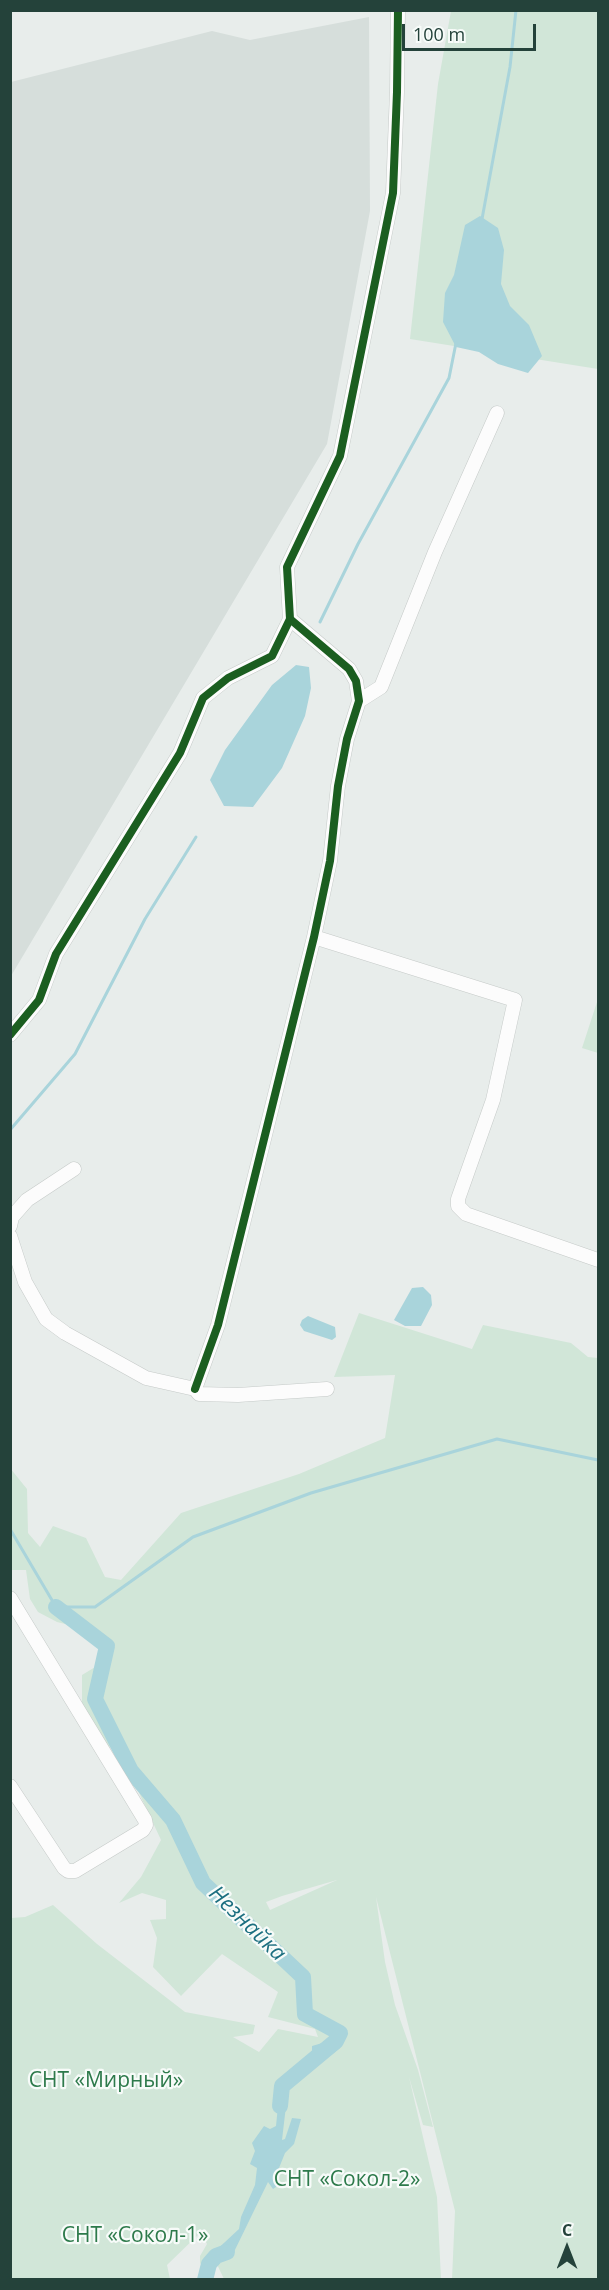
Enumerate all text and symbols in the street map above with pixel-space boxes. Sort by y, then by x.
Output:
scale bar [405,12,538,50]
text: 100 m [413,22,465,46]
water label: Незнайка [203,1881,291,1967]
park label: СНТ «Мирный» [29,2068,183,2094]
park label: СНТ «Сокол-2» [274,2167,420,2193]
north arrow [537,2218,597,2278]
text: С [562,2219,572,2241]
park label: СНТ «Сокол-1» [62,2223,208,2249]

